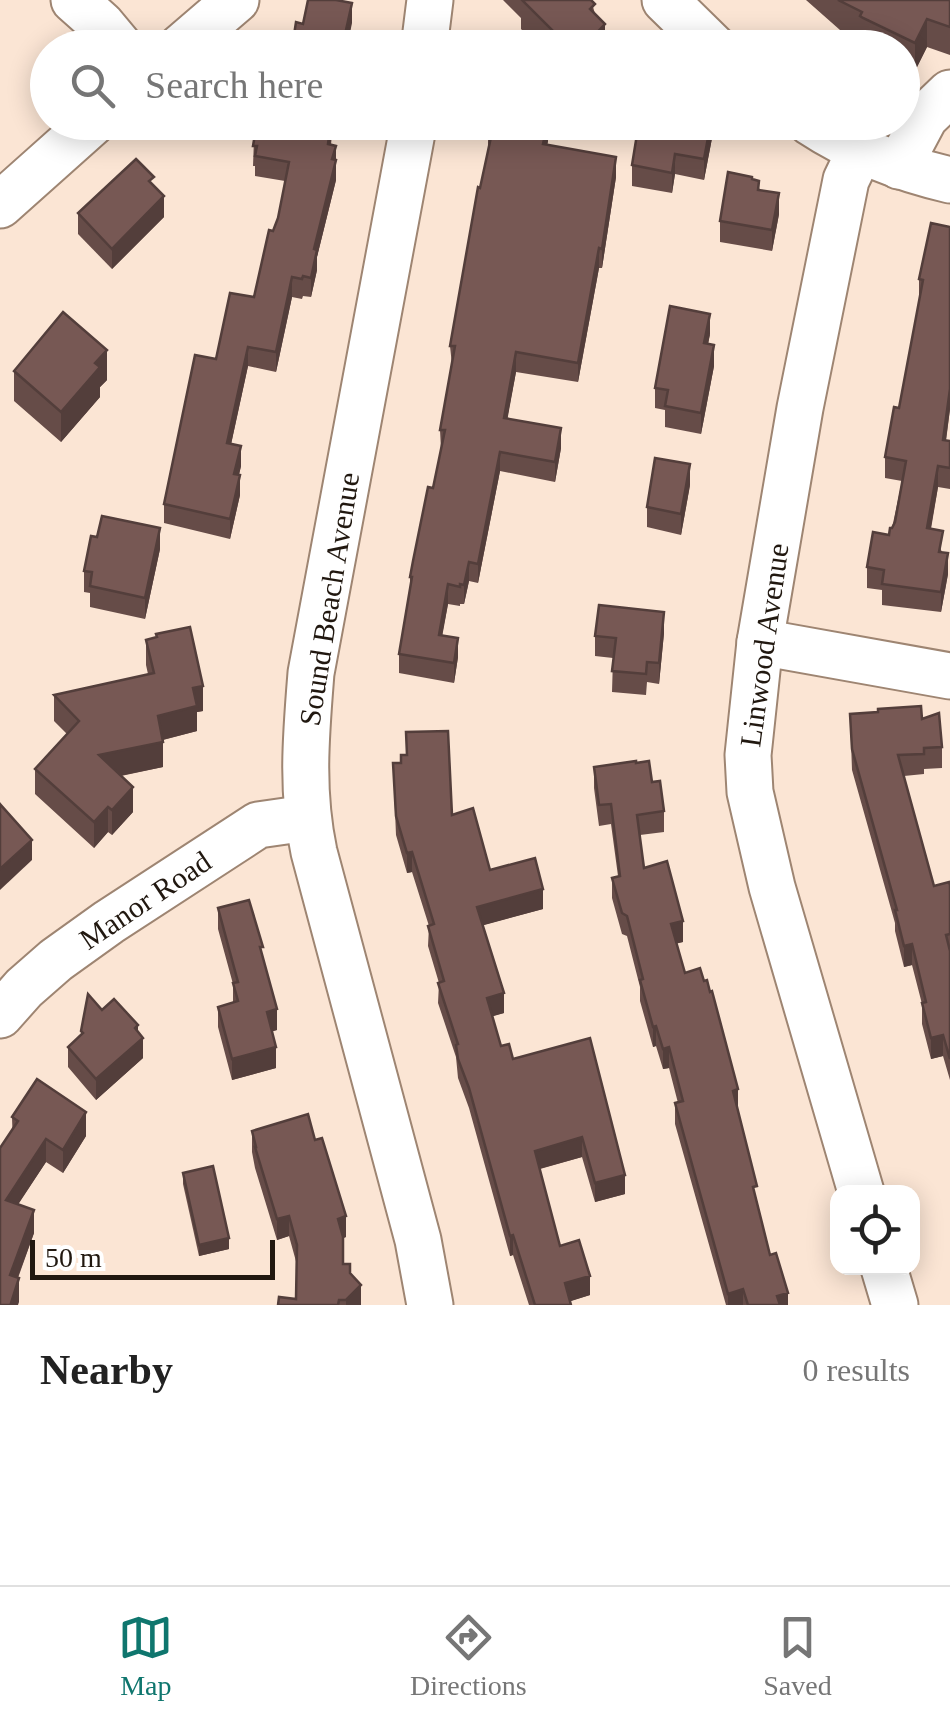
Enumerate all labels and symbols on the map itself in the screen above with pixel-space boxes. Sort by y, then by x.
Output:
street label: Sound Beach Avenue [293,470,365,728]
street label: Linwood Avenue [733,541,795,749]
street label: Manor Road [73,844,217,956]
scale bar [30,1235,275,1280]

